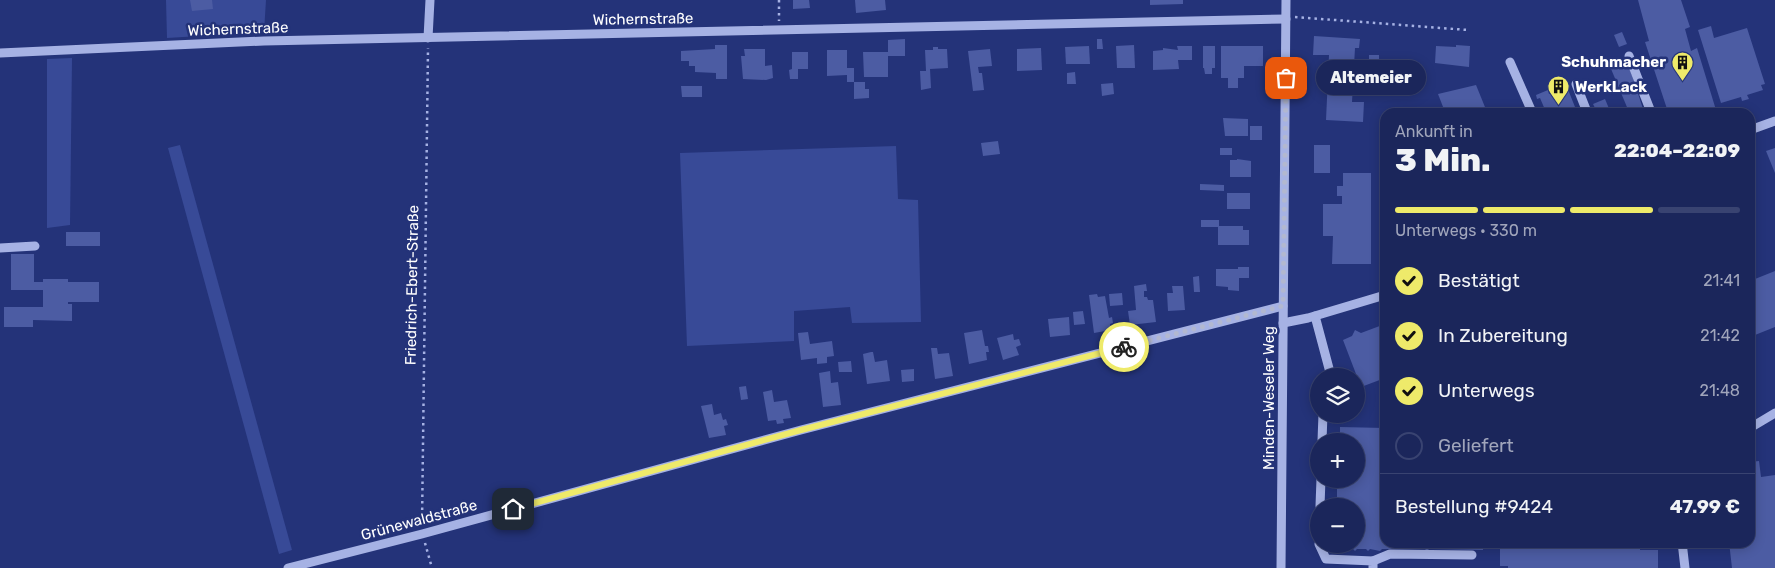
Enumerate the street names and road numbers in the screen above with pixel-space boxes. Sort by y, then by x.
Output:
street label: Wichernstraße [592,9,694,29]
street label: Wichernstraße [187,18,289,40]
street label: Friedrich-Ebert-Straße [402,205,422,365]
street label: Minden-Weseler Weg [1260,326,1278,470]
street label: Grünewaldstraße [359,496,479,544]

